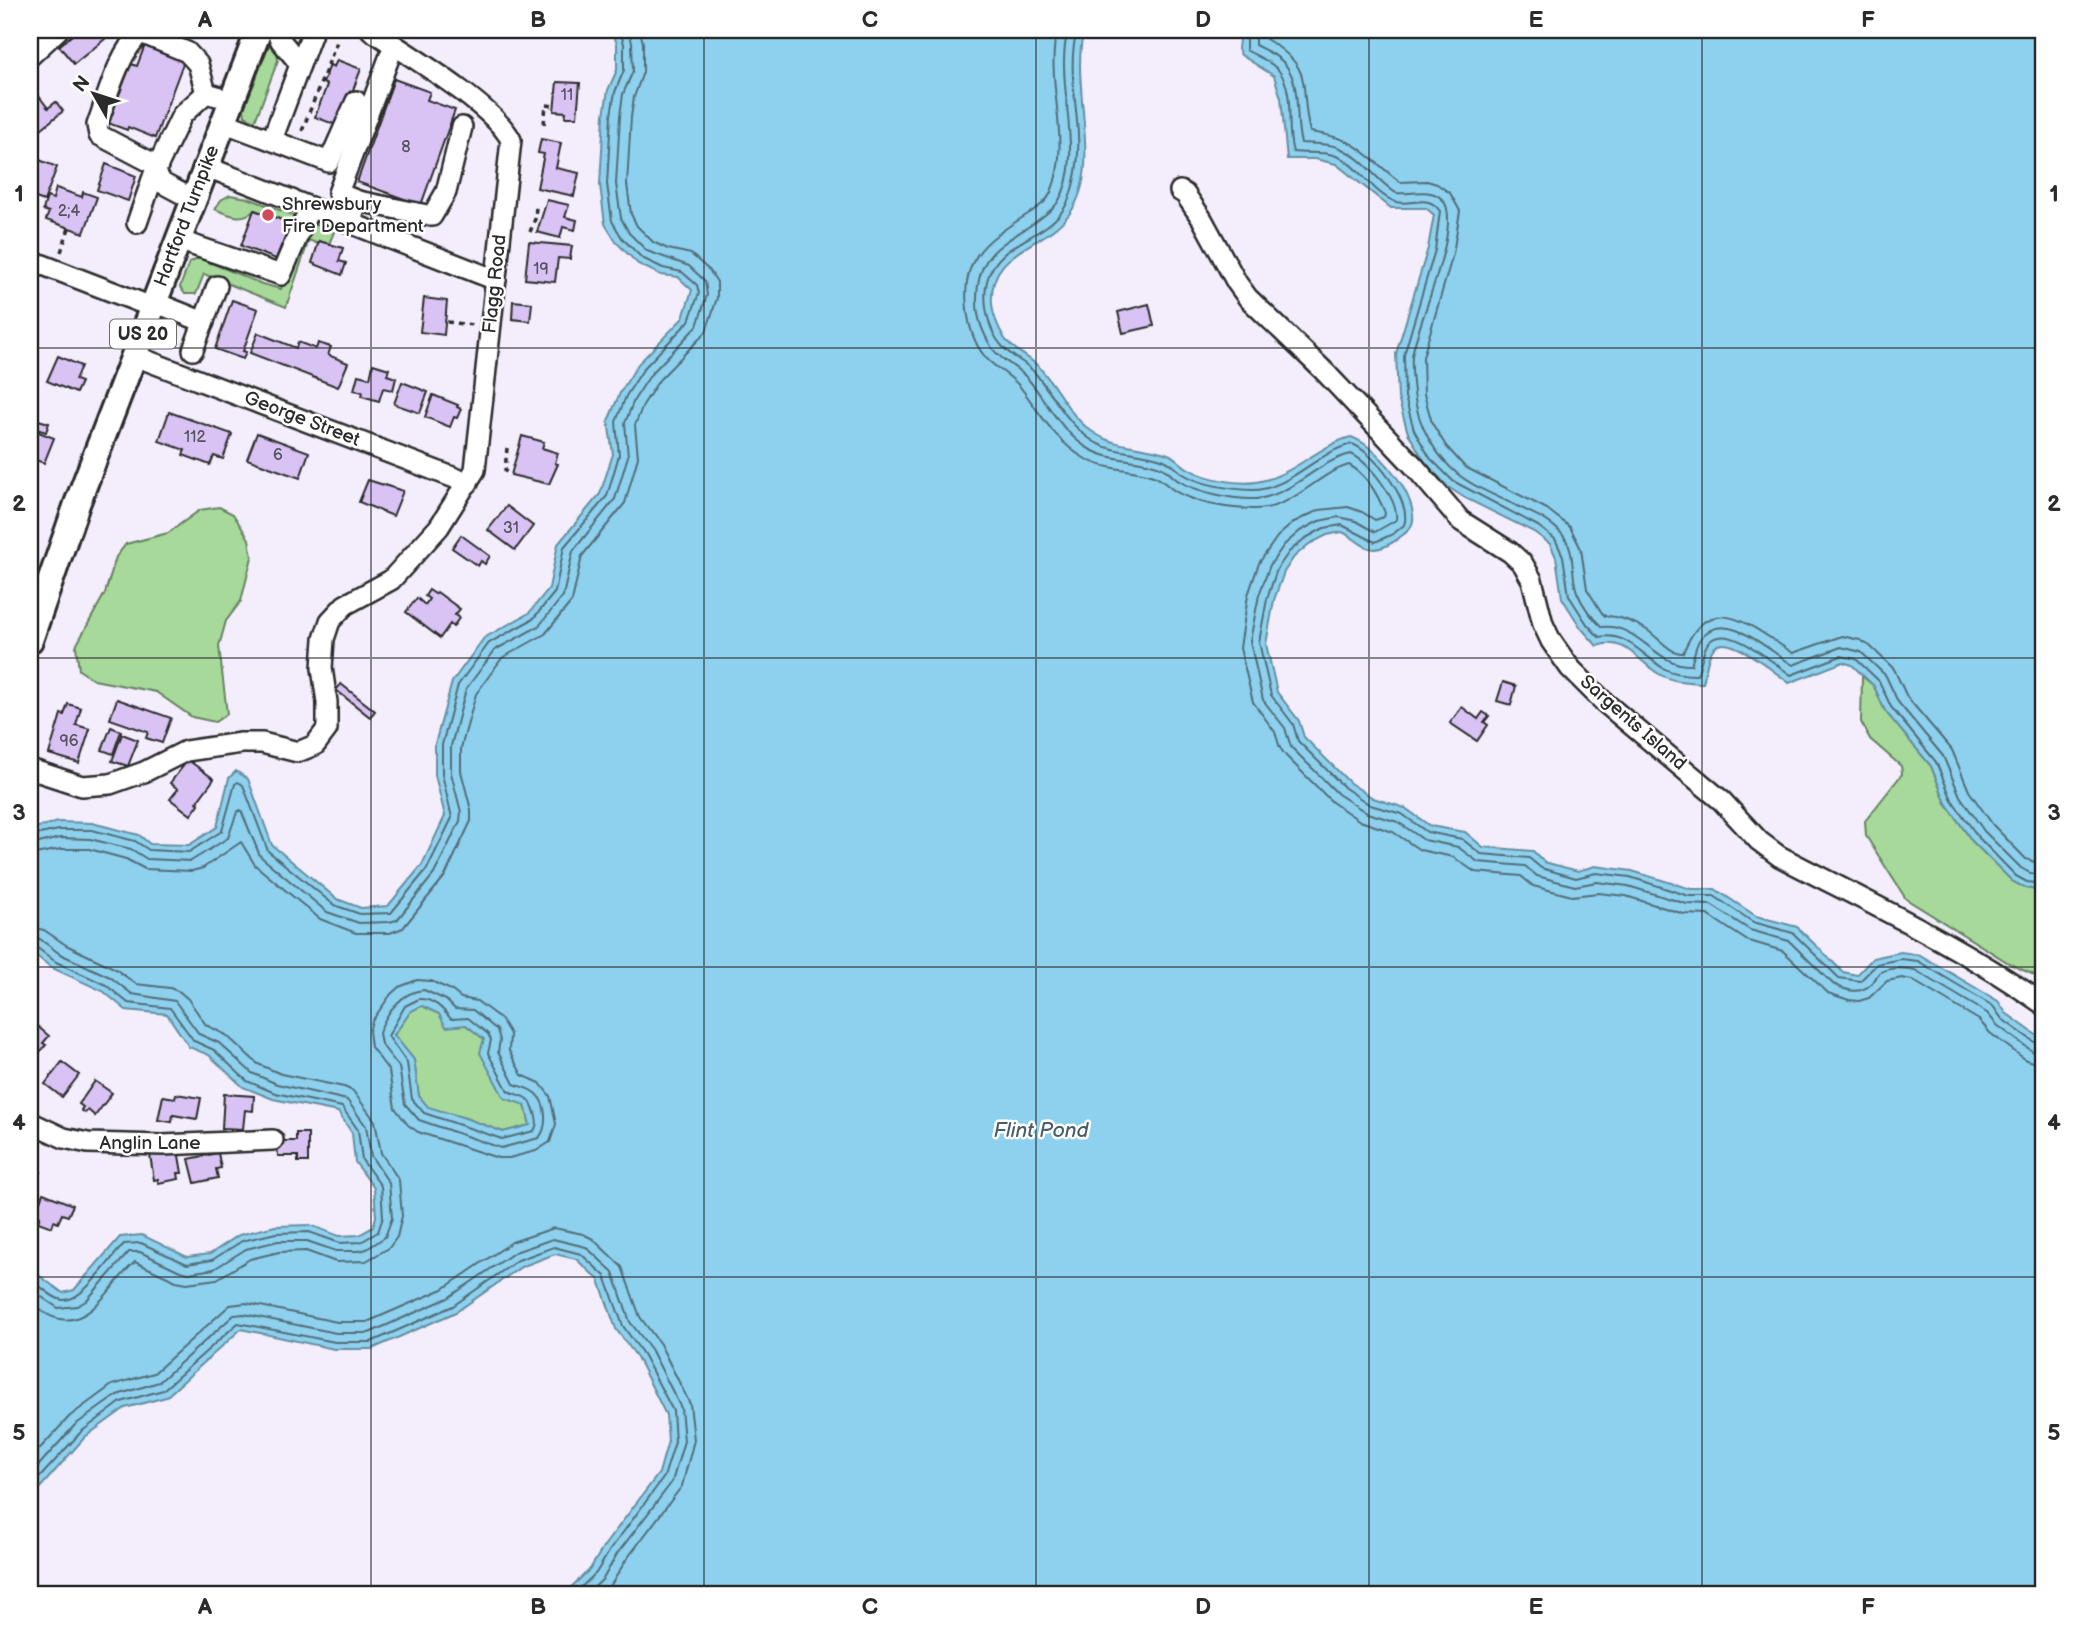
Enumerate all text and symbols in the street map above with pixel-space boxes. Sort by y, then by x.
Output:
text: A [197,6,213,34]
text: B [530,6,546,34]
text: C [862,6,878,34]
text: D [1195,6,1211,34]
text: E [1529,6,1544,34]
text: F [1861,6,1875,34]
north arrow [60,60,130,130]
text: N [69,71,95,97]
house number: 11 [561,86,573,105]
house number: 8 [401,138,411,157]
street label: Hartford Turnpike [150,142,224,290]
text: 1 [14,180,24,208]
text: 1 [2049,180,2059,208]
place label: Shrewsbury Fire Department [282,193,424,238]
house number: 2;4 [58,202,80,221]
marker: Shrewsbury Fire Department [260,207,276,223]
street label: Flagg Road [478,233,512,335]
house number: 19 [533,260,549,279]
road number: US 20 [110,320,176,348]
street label: George Street [241,386,363,452]
house number: 112 [184,428,206,447]
house number: 6 [273,446,283,465]
text: 2 [12,490,26,518]
text: 2 [2047,490,2061,518]
house number: 31 [503,519,519,538]
street label: Sargents Island [1575,670,1691,776]
house number: 96 [59,732,79,751]
text: 3 [12,799,26,827]
text: 3 [2047,799,2061,827]
text: 4 [12,1109,26,1137]
text: 4 [2047,1109,2061,1137]
water label: Flint Pond [993,1118,1089,1143]
street label: Anglin Lane [100,1132,200,1155]
text: 5 [12,1419,26,1447]
text: 5 [2047,1419,2061,1447]
text: A [197,1593,213,1621]
text: B [530,1593,546,1621]
text: C [862,1593,878,1621]
text: D [1195,1593,1211,1621]
text: E [1529,1593,1544,1621]
text: F [1861,1593,1875,1621]

